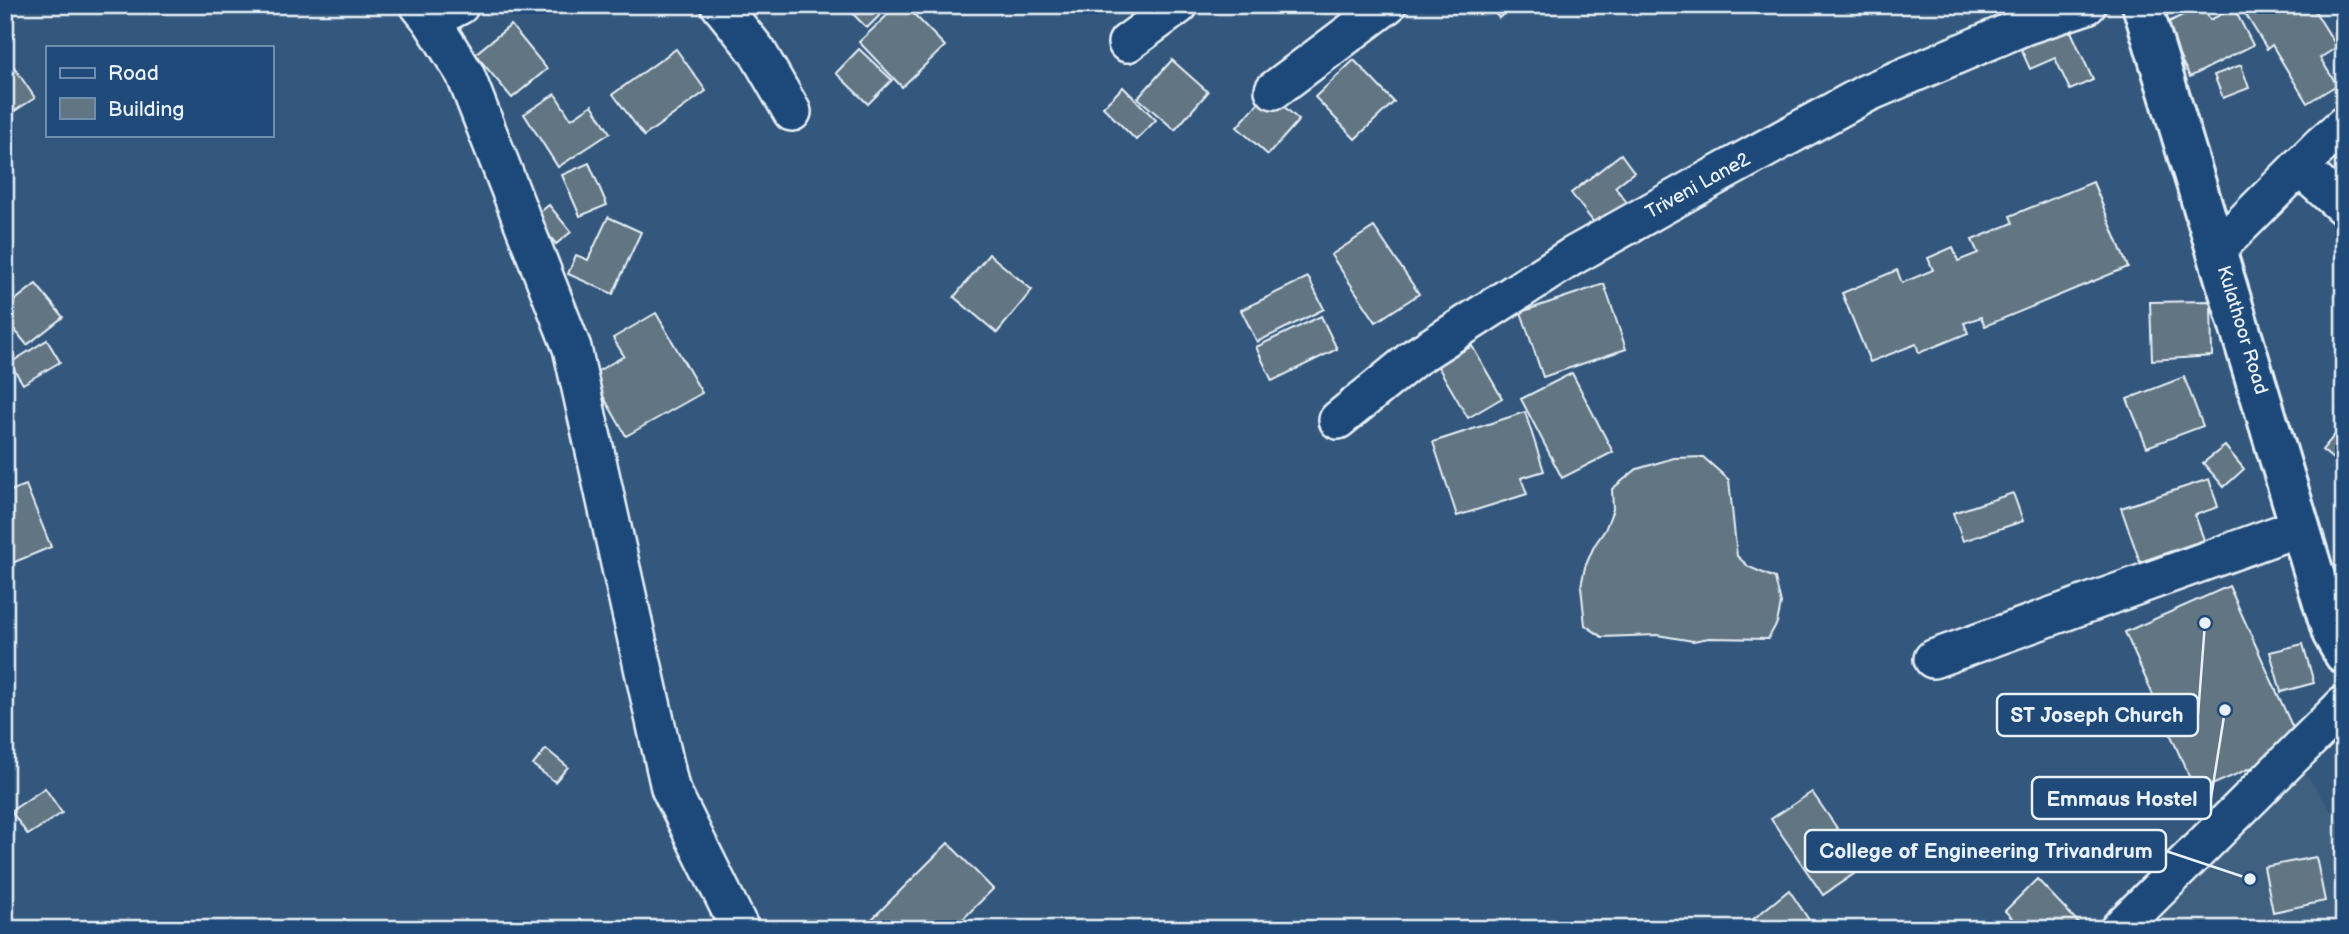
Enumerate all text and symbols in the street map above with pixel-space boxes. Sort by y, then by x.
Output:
legend [46,46,273,136]
text: Road [108,61,159,86]
text: Building [108,97,184,122]
street label: Triveni Lane2 [1642,147,1755,224]
street label: Kulathoor Road [2212,263,2272,397]
callout: ST Joseph Church [1997,694,2198,736]
text: ST Joseph Church [2010,703,2184,728]
callout: Emmaus Hostel [2032,777,2211,819]
text: Emmaus Hostel [2046,787,2198,812]
callout: College of Engineering Trivandrum [1805,830,2166,872]
text: College of Engineering Trivandrum [1819,839,2153,864]

